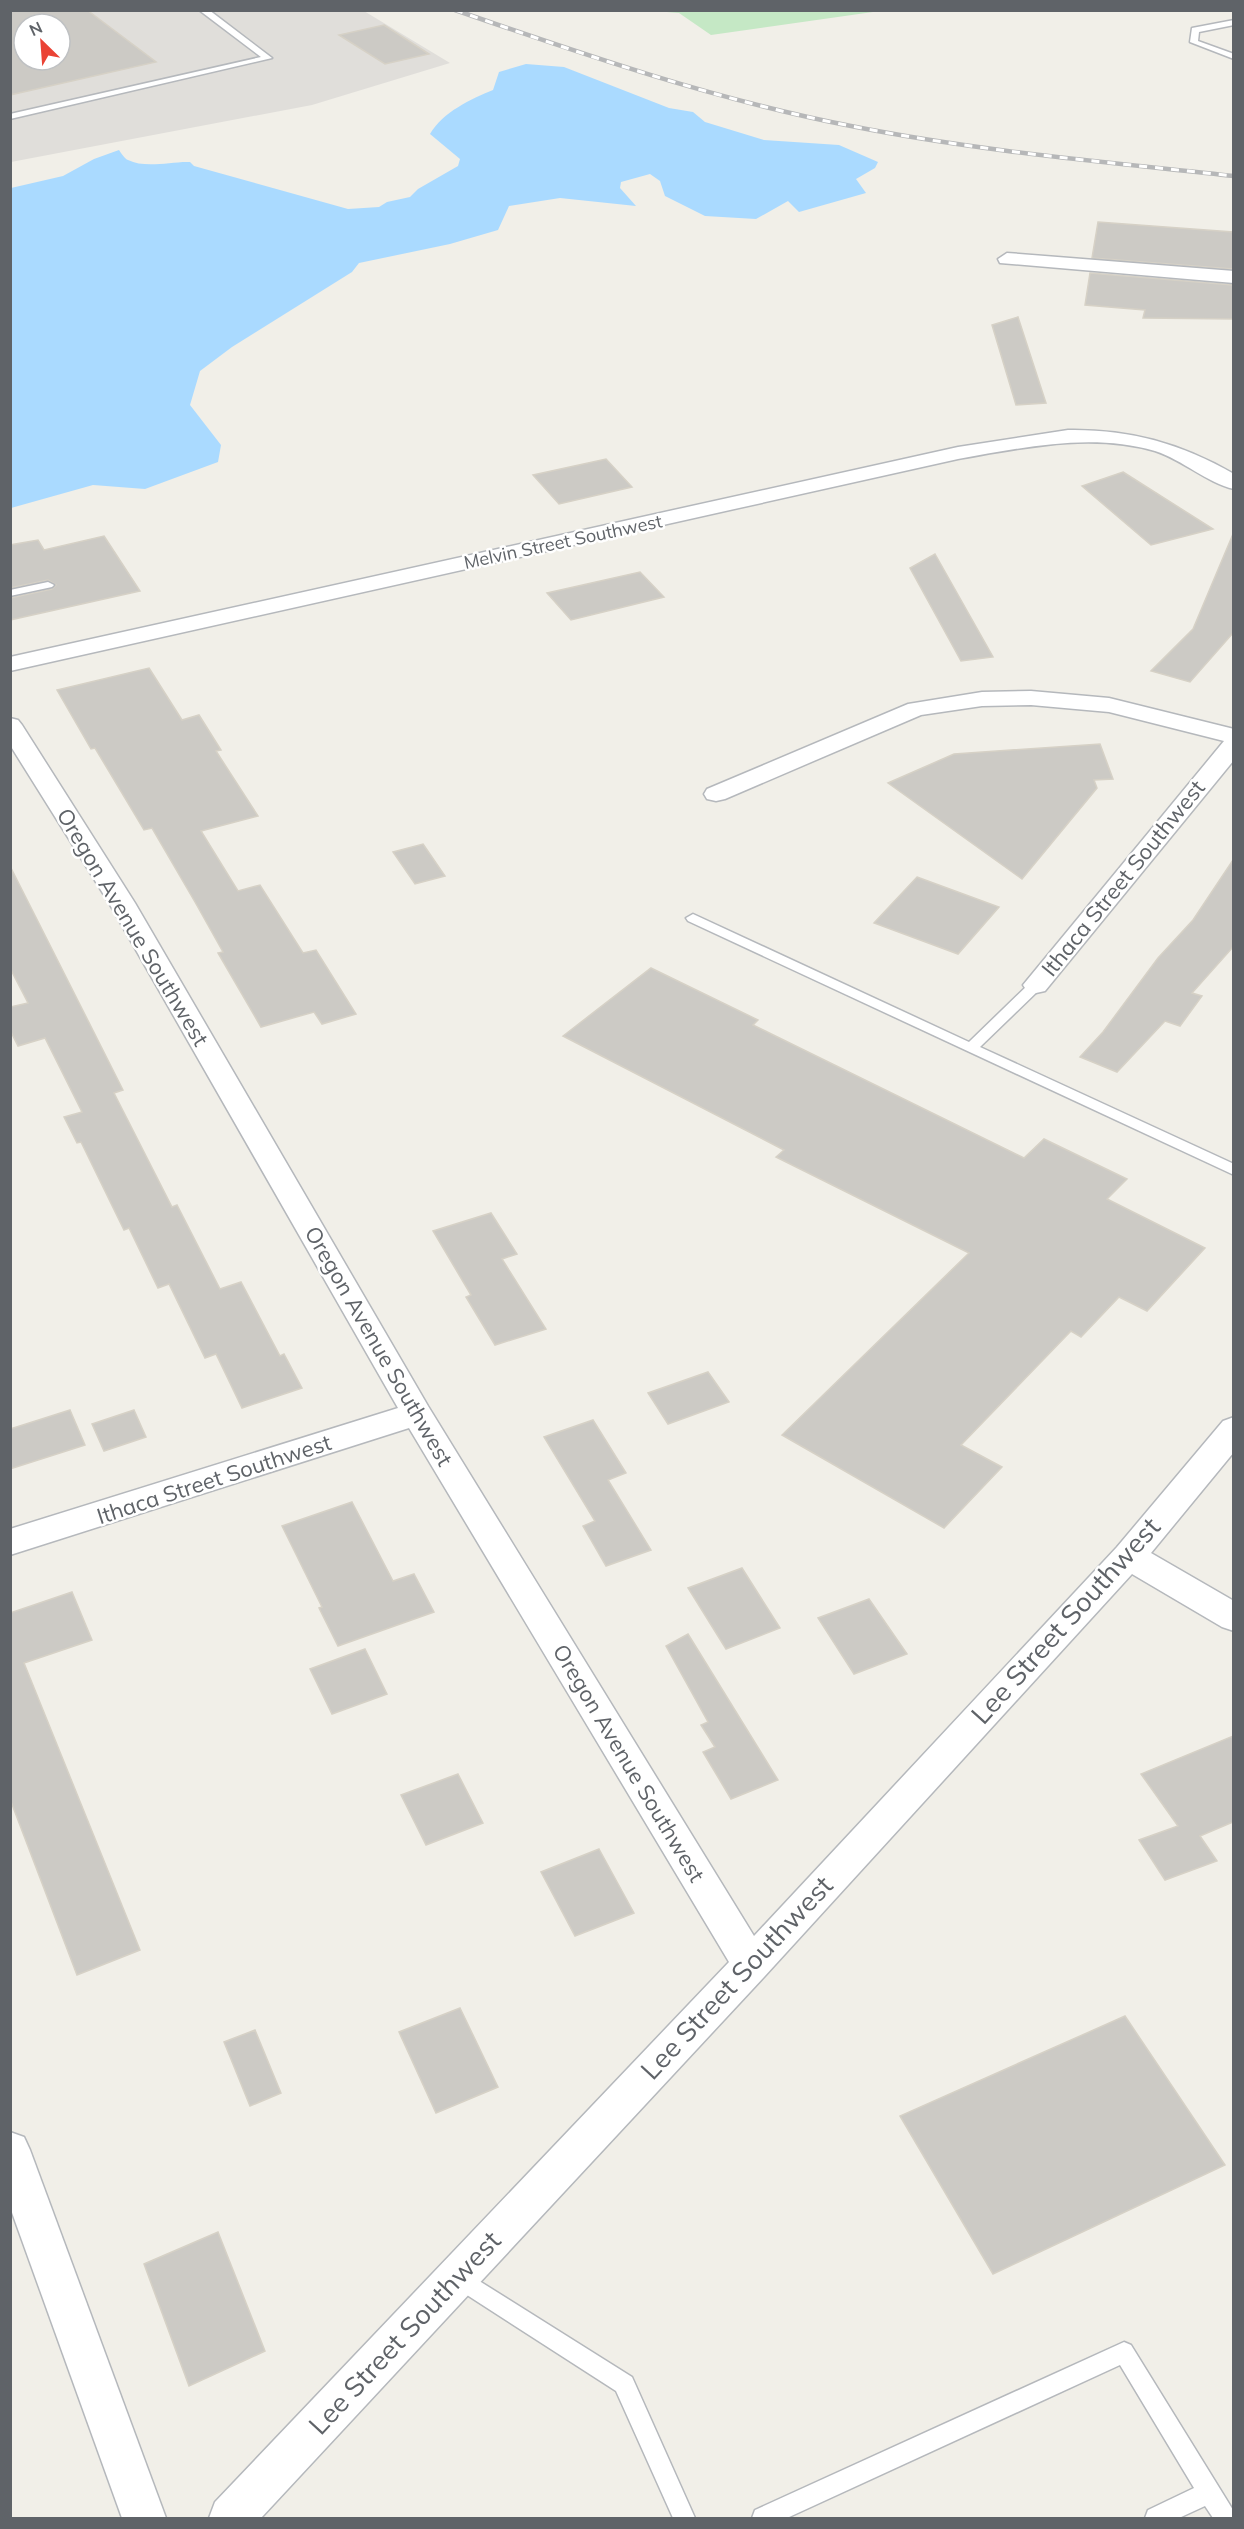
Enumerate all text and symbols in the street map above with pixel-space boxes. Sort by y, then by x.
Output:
north arrow [12,12,72,72]
text: N [26,17,45,40]
street label: Melvin Street Southwest [462,509,664,574]
street label: Ithaca Street Southwest [1035,774,1211,982]
street label: Oregon Avenue Southwest [51,803,215,1051]
street label: Oregon Avenue Southwest [299,1221,459,1471]
street label: Ithaca Street Southwest [93,1428,335,1530]
street label: Lee Street Southwest [964,1510,1167,1731]
street label: Oregon Avenue Southwest [547,1639,711,1887]
street label: Lee Street Southwest [633,1868,840,2086]
street label: Lee Street Southwest [301,2223,508,2441]

